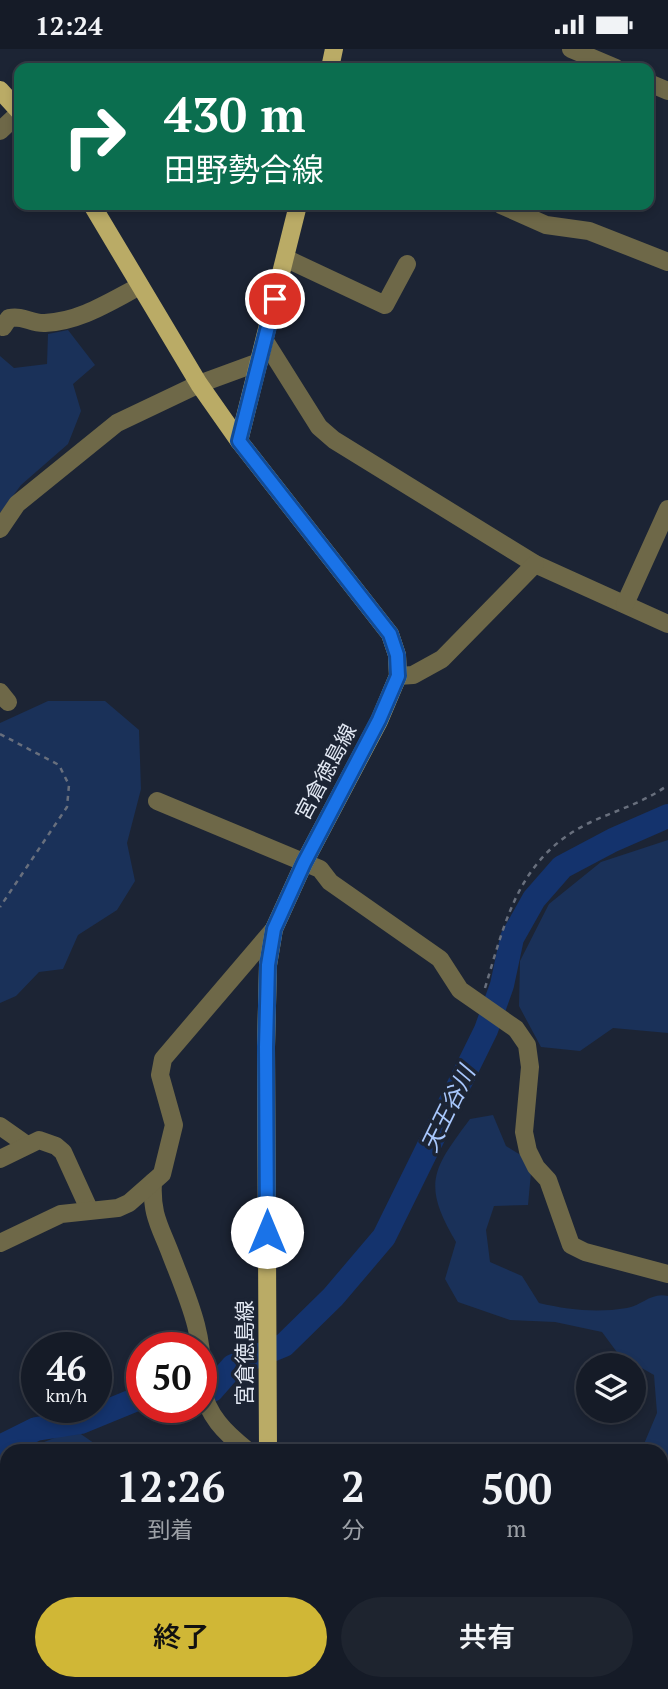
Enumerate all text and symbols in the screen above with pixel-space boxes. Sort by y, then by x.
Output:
text: 12:24 [35,8,103,42]
text: 430 m [164,81,306,146]
icon: right [49,91,140,182]
text: 田野勢合線 [164,148,324,190]
pin [245,269,305,329]
icon: arrive [256,280,294,318]
street label: 宮倉徳島線 [288,719,362,824]
water label: 天王谷川 [413,1058,483,1157]
position arrow [230,1195,304,1269]
street label: 宮倉徳島線 [230,1301,258,1406]
speed limit sign: 50 [126,1332,217,1423]
text: 46 [47,1345,86,1391]
map controls [576,1353,646,1423]
button: layers [576,1353,646,1423]
text: km/h [46,1383,87,1407]
text: 12:26 [116,1458,225,1514]
text: 2 [341,1458,365,1514]
text: 500 [481,1460,552,1516]
text: m [507,1513,526,1544]
text: 到着 [148,1514,194,1545]
text: 分 [342,1514,365,1545]
button: 終了 [35,1597,327,1677]
button: 共有 [341,1597,633,1677]

